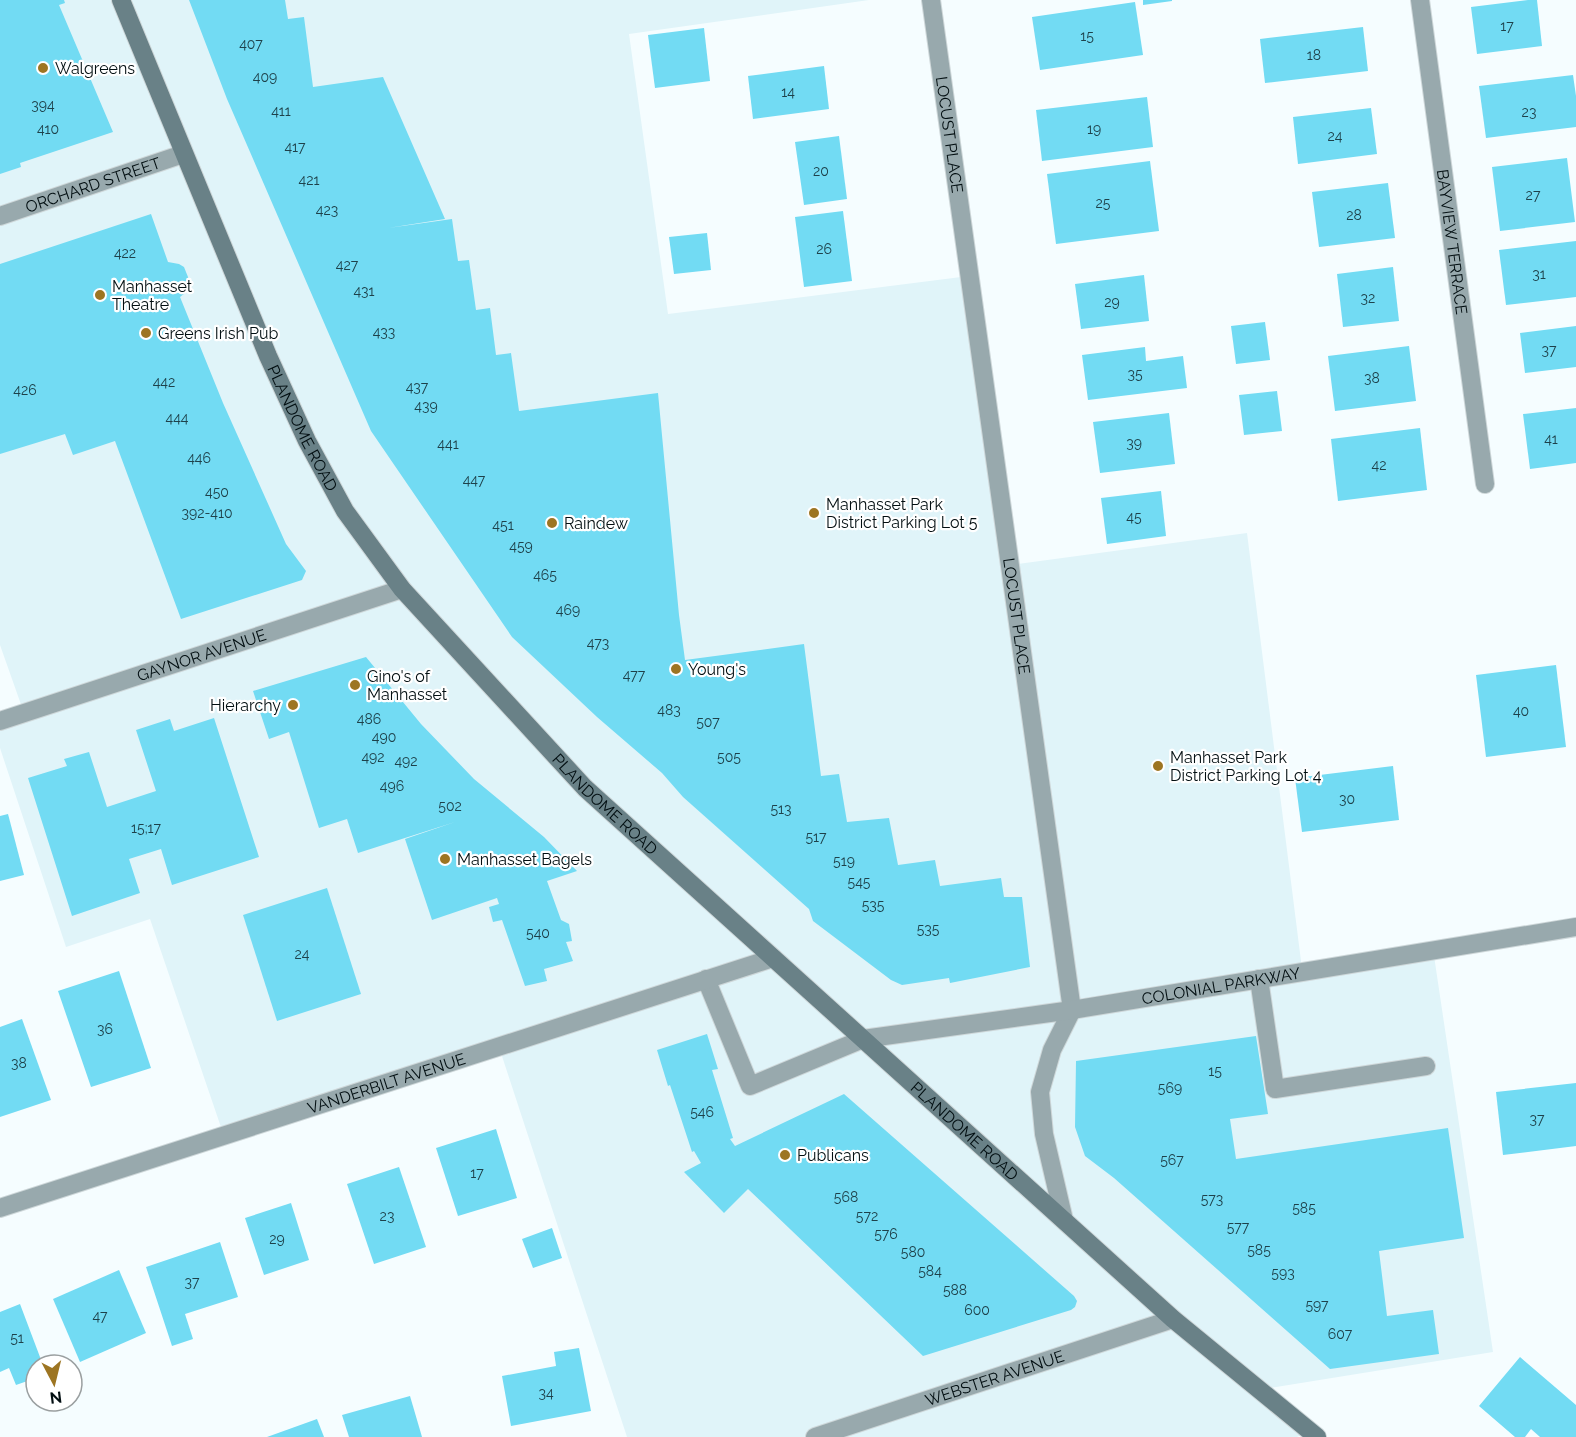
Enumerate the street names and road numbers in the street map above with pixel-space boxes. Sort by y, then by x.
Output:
street label: LOCUST PLACE [932,75,967,194]
street label: ORCHARD STREET [23,153,163,216]
street label: BAYVIEW TERRACE [1433,168,1472,316]
street label: PLANDOME ROAD [264,362,342,494]
street label: LOCUST PLACE [999,557,1035,676]
street label: GAYNOR AVENUE [135,625,269,685]
street label: PLANDOME ROAD [549,750,662,859]
street label: COLONIAL PARKWAY [1140,963,1302,1008]
street label: VANDERBILT AVENUE [305,1049,468,1117]
street label: PLANDOME ROAD [907,1078,1022,1184]
street label: WEBSTER AVENUE [923,1346,1067,1410]

